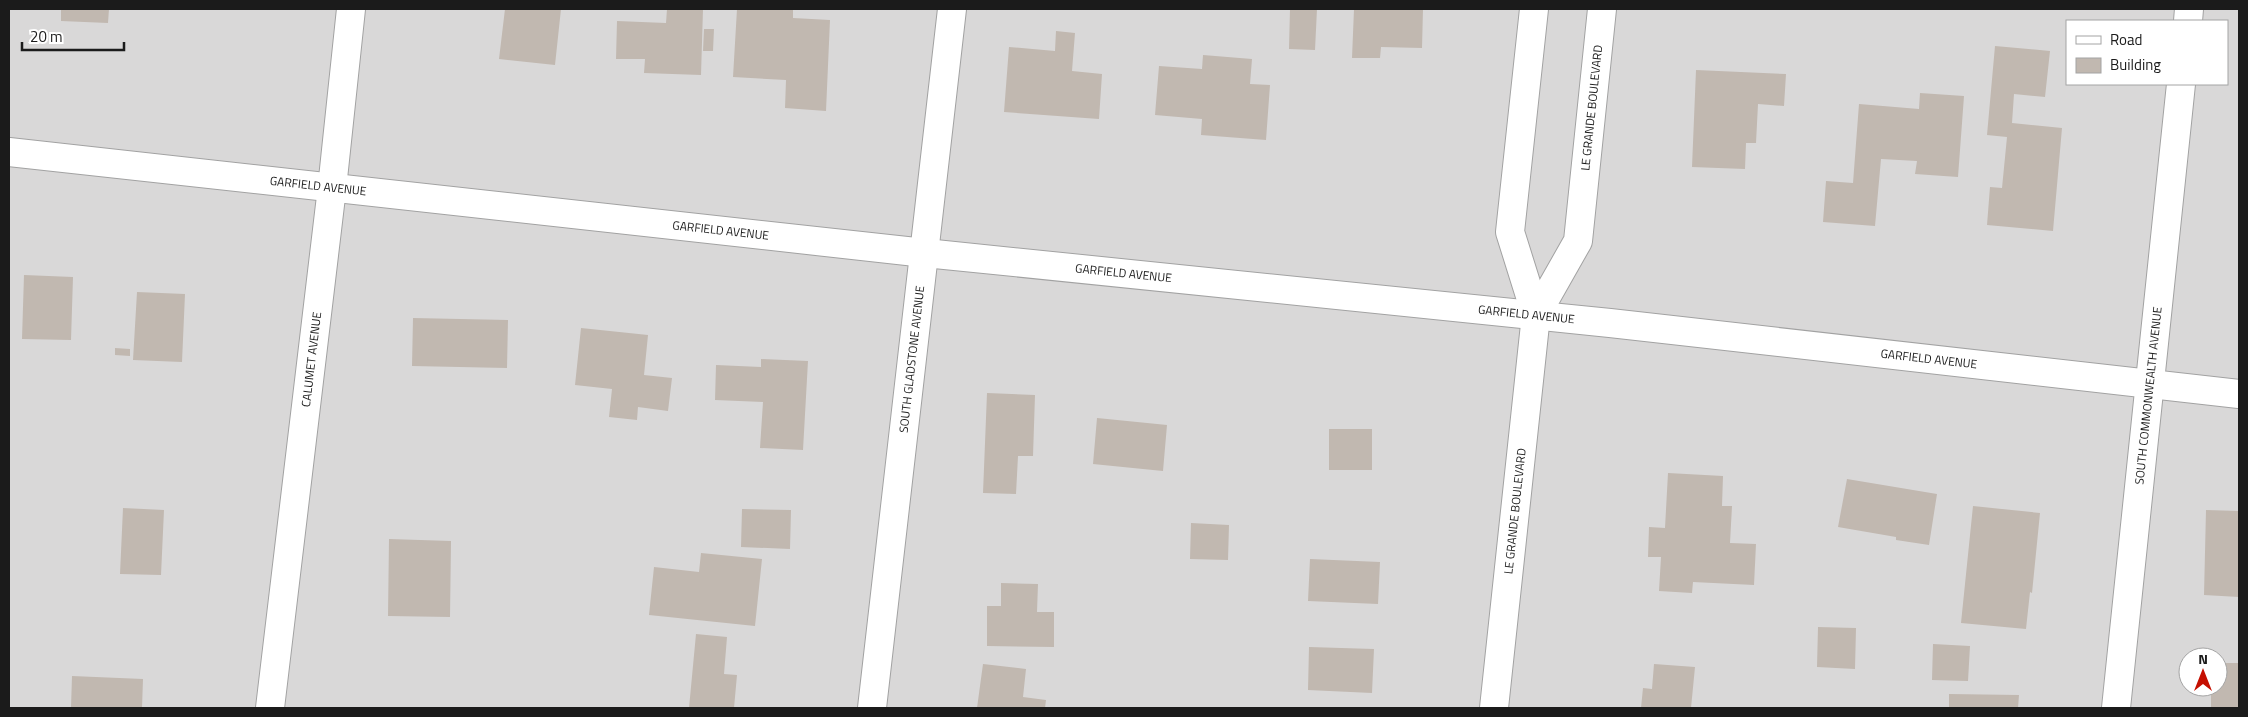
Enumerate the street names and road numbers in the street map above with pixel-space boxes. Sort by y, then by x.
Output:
street label: LE GRANDE BOULEVARD [1575,44,1607,172]
street label: GARFIELD AVENUE [269,171,368,200]
street label: GARFIELD AVENUE [672,215,770,245]
street label: GARFIELD AVENUE [1074,258,1173,287]
street label: SOUTH GLADSTONE AVENUE [894,284,929,434]
street label: GARFIELD AVENUE [1477,300,1576,328]
street label: SOUTH COMMONWEALTH AVENUE [2129,305,2167,486]
street label: CALUMET AVENUE [296,310,326,408]
street label: GARFIELD AVENUE [1880,344,1979,373]
street label: LE GRANDE BOULEVARD [1498,447,1531,575]

